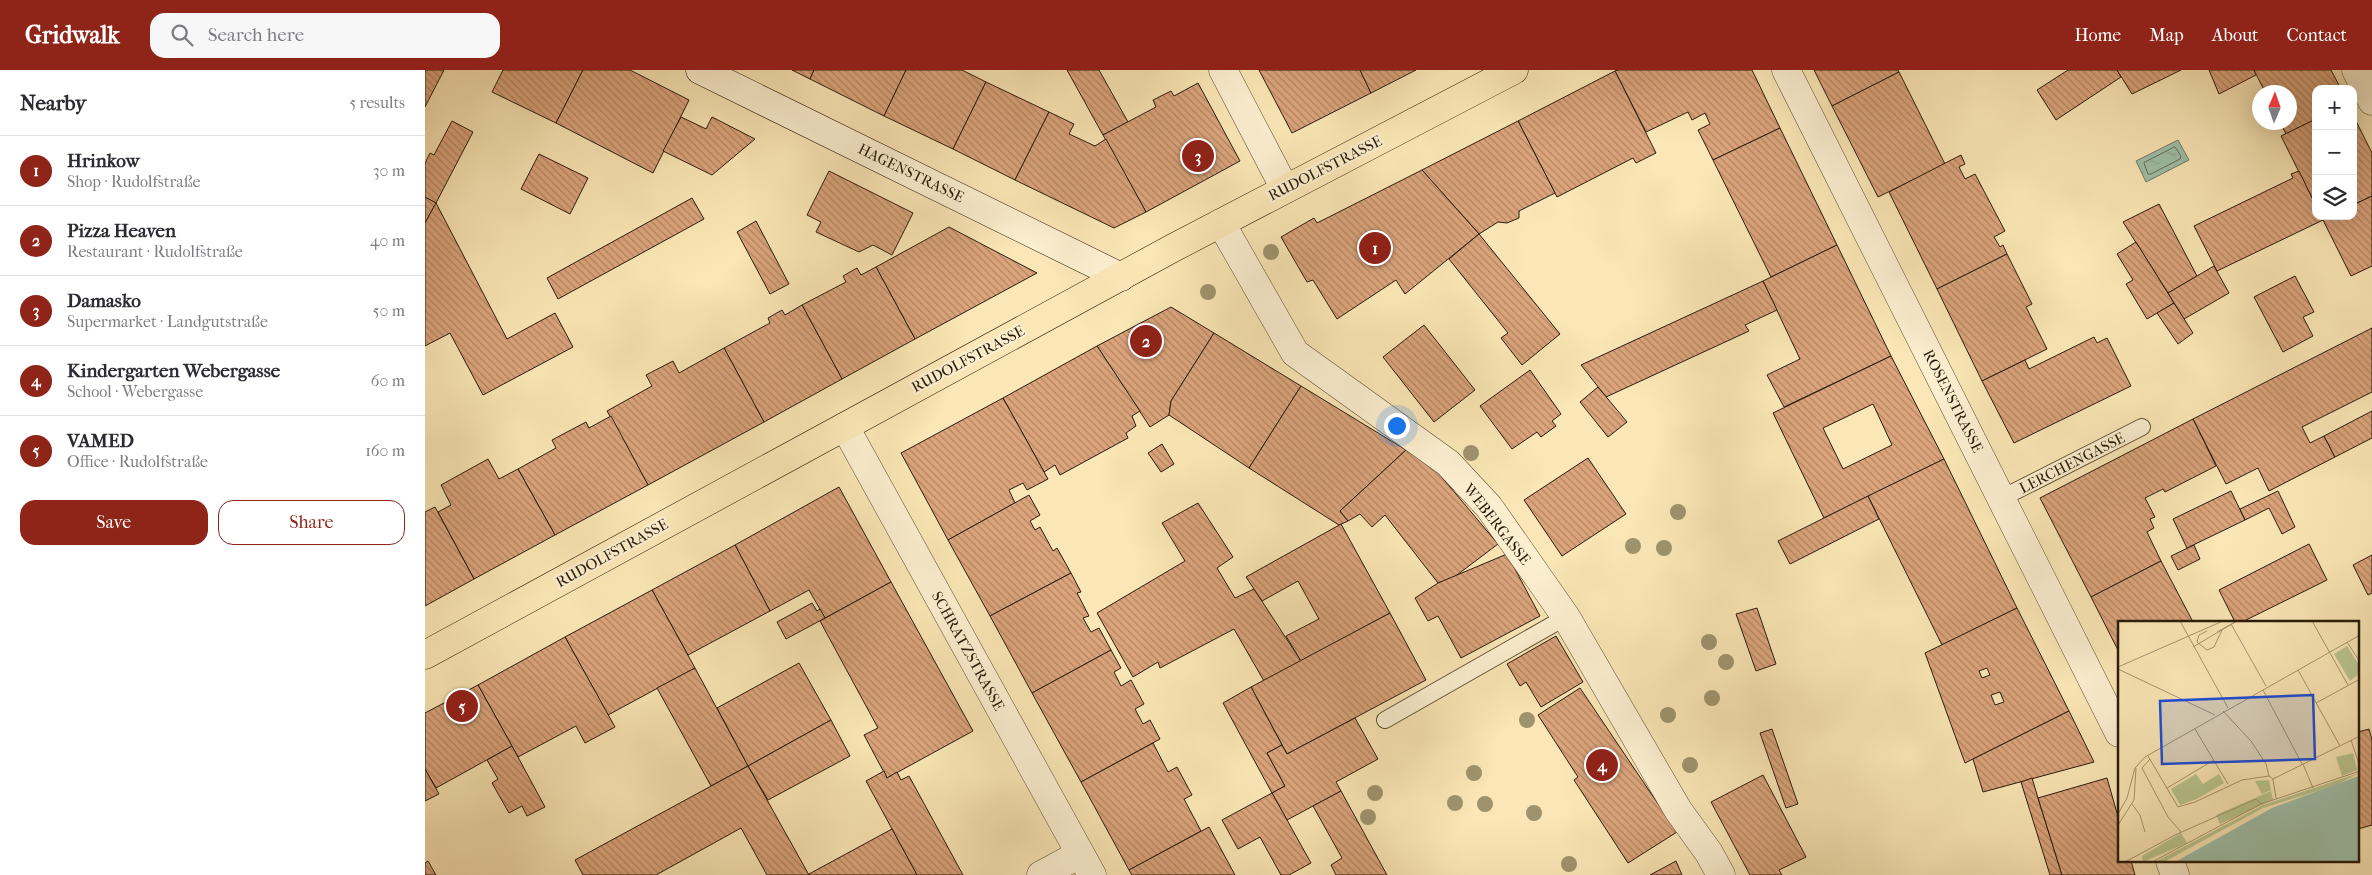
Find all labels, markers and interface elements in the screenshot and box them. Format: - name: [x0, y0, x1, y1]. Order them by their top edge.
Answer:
- search box: [150, 13, 500, 58]
- text: Gridwalk: [25, 21, 120, 49]
- icon: search: [168, 21, 196, 49]
- text: Search here: [208, 24, 304, 46]
- text: Home: [2074, 25, 2121, 46]
- text: Map: [2149, 25, 2184, 46]
- text: About: [2212, 25, 2258, 46]
- text: Contact: [2286, 25, 2347, 46]
- north arrow: [2252, 85, 2297, 130]
- map controls: [2312, 85, 2357, 220]
- button: +: [2312, 85, 2357, 130]
- text: Nearby: [20, 91, 86, 115]
- text: 5 results: [349, 93, 405, 112]
- button: −: [2312, 130, 2357, 175]
- street label: RUDOLFSTRASSE: [1265, 132, 1385, 204]
- pin: 3: [1182, 137, 1214, 175]
- street label: HAGENSTRASSE: [855, 140, 967, 206]
- text: Hrinkow: [67, 150, 140, 172]
- text: 1: [33, 161, 39, 180]
- text: 30 m: [373, 161, 405, 180]
- text: Shop · Rudolfstraße: [67, 172, 200, 191]
- button: layers: [2312, 175, 2357, 220]
- text: Pizza Heaven: [67, 220, 176, 242]
- pin: 1: [1359, 229, 1391, 267]
- text: 2: [32, 231, 40, 250]
- text: 40 m: [370, 231, 405, 250]
- text: Restaurant · Rudolfstraße: [67, 242, 243, 261]
- text: Damasko: [67, 290, 141, 312]
- text: 3: [33, 301, 39, 320]
- text: 50 m: [373, 301, 405, 320]
- text: Supermarket · Landgutstraße: [67, 312, 268, 331]
- street label: RUDOLFSTRASSE: [908, 322, 1028, 396]
- pin: 2: [1130, 322, 1162, 360]
- street label: ROSENSTRASSE: [1919, 346, 1987, 456]
- text: Kindergarten Webergasse: [67, 360, 280, 382]
- text: 4: [31, 371, 41, 390]
- text: 60 m: [371, 371, 405, 390]
- text: School · Webergasse: [67, 382, 203, 401]
- your location: [1384, 413, 1410, 439]
- street label: LERCHENGASSE: [2016, 429, 2128, 497]
- text: VAMED: [67, 430, 134, 452]
- text: 5: [33, 441, 39, 460]
- text: 160 m: [365, 441, 405, 460]
- text: Office · Rudolfstraße: [67, 452, 208, 471]
- street label: WEBERGASSE: [1459, 479, 1534, 568]
- button: Save: [20, 500, 208, 545]
- button: Share: [218, 500, 405, 545]
- street label: RUDOLFSTRASSE: [553, 515, 671, 591]
- street label: SCHRATZSTRASSE: [928, 588, 1008, 714]
- inset map: [2118, 621, 2359, 862]
- pin: 5: [446, 687, 478, 725]
- pin: 4: [1586, 746, 1618, 784]

